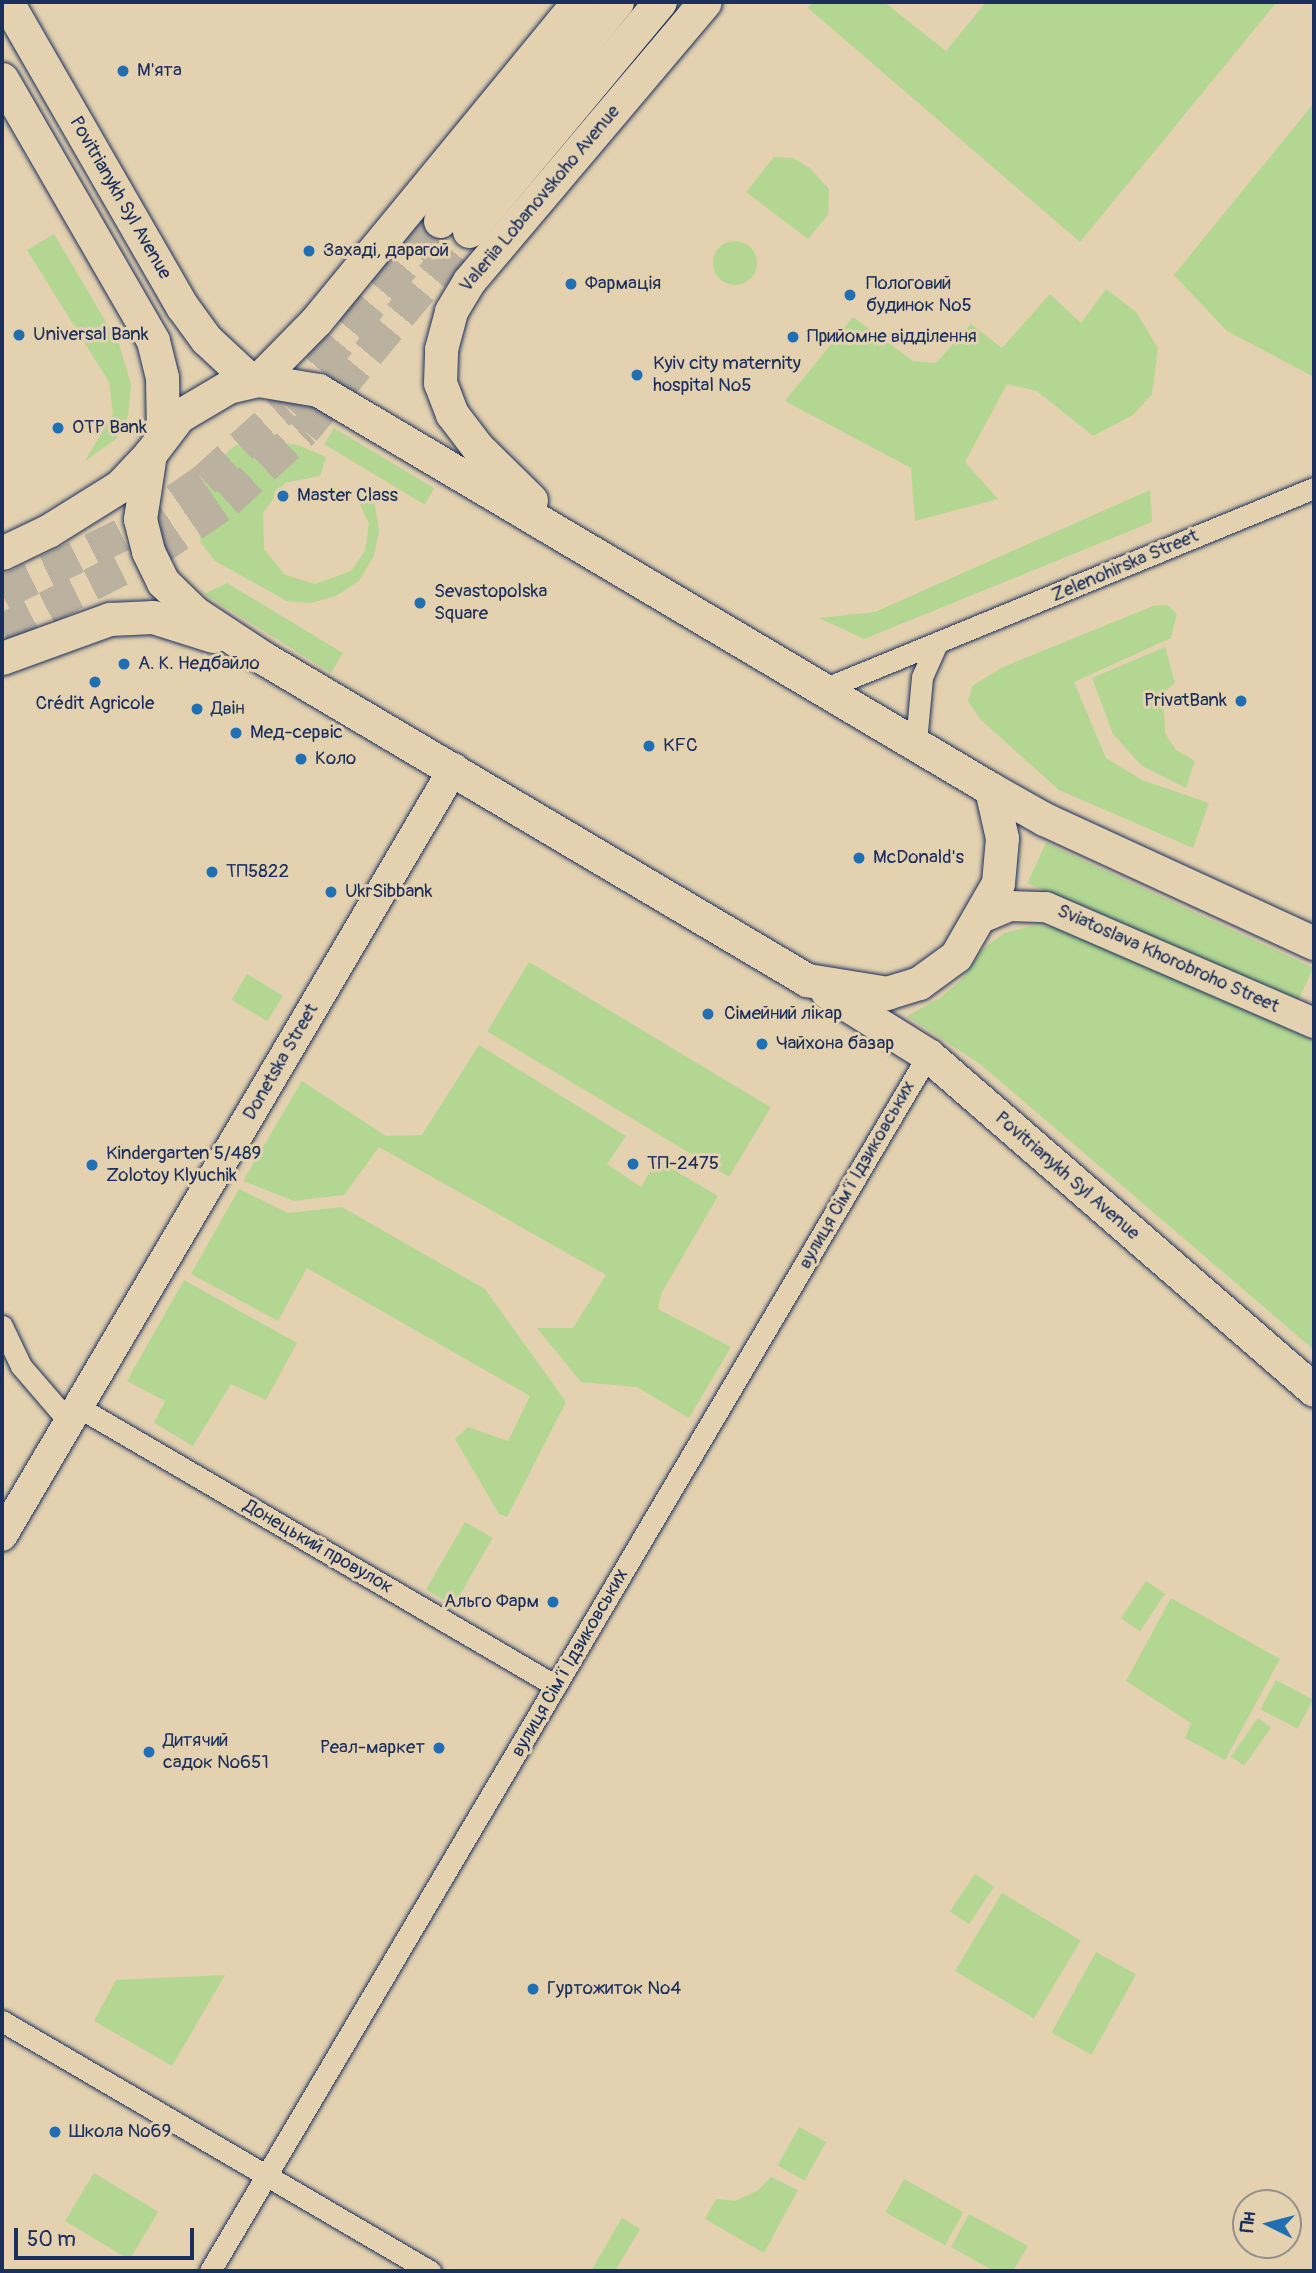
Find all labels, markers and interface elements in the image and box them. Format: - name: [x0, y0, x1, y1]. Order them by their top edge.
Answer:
- place label: М'ята: [137, 60, 182, 82]
- marker: М'ята: [115, 63, 131, 79]
- street label: Valeriia Lobanovskoho Avenue: [455, 101, 625, 297]
- street label: Povitrianykh Syl Avenue: [64, 112, 176, 284]
- place label: Захаді, дарагой: [323, 240, 449, 262]
- marker: Захаді, дарагой: [301, 243, 317, 259]
- place label: Фармація: [585, 273, 661, 295]
- place label: Пологовий будинок №5: [866, 273, 972, 317]
- marker: Фармація: [563, 276, 579, 292]
- marker: Пологовий будинок №5: [840, 285, 860, 305]
- place label: Universal Bank: [33, 324, 149, 346]
- place label: Прийомне відділення: [807, 326, 977, 348]
- marker: Universal Bank: [11, 327, 27, 343]
- marker: Прийомне відділення: [785, 329, 801, 345]
- place label: Kyiv city maternity hospital No5: [653, 353, 801, 397]
- marker: Kyiv city maternity hospital No5: [627, 365, 647, 385]
- place label: OTP Bank: [72, 417, 147, 439]
- marker: OTP Bank: [50, 420, 66, 436]
- place label: Master Class: [297, 485, 398, 507]
- marker: Master Class: [275, 488, 291, 504]
- street label: Zelenohirska Street: [1048, 525, 1202, 607]
- place label: Sevastopolska Square: [434, 581, 547, 625]
- marker: Sevastopolska Square: [412, 595, 428, 611]
- place label: А. К. Недбайло: [138, 653, 260, 675]
- marker: А. К. Недбайло: [116, 656, 132, 672]
- marker: Crédit Agricole: [87, 674, 103, 690]
- place label: PrivatBank: [1144, 690, 1227, 712]
- place label: Crédit Agricole: [36, 693, 154, 715]
- marker: PrivatBank: [1233, 693, 1249, 709]
- place label: Двін: [211, 698, 245, 720]
- marker: Двін: [189, 701, 205, 717]
- place label: Мед-сервіс: [250, 722, 343, 744]
- marker: Мед-сервіс: [228, 725, 244, 741]
- place label: KFC: [663, 735, 698, 757]
- marker: KFC: [641, 738, 657, 754]
- place label: Коло: [315, 748, 356, 770]
- marker: Коло: [293, 751, 309, 767]
- place label: McDonald's: [873, 847, 964, 869]
- marker: McDonald's: [851, 850, 867, 866]
- place label: ТП5822: [226, 861, 289, 883]
- marker: ТП5822: [204, 864, 220, 880]
- place label: UkrSibbank: [345, 881, 432, 903]
- marker: UkrSibbank: [323, 884, 339, 900]
- street label: Sviatoslava Khorobroho Street: [1054, 900, 1282, 1018]
- street label: Donetska Street: [238, 1000, 324, 1124]
- place label: Сімейний лікар: [724, 1003, 842, 1025]
- marker: Сімейний лікар: [698, 1004, 718, 1024]
- place label: Чайхона базар: [776, 1033, 894, 1055]
- marker: Чайхона базар: [754, 1036, 770, 1052]
- street label: вулиця Сімʼї Ідзиковських: [794, 1077, 920, 1273]
- street label: Povitrianykh Syl Avenue: [990, 1107, 1144, 1245]
- place label: Kindergarten 5/489 Zolotoy Klyuchik: [106, 1143, 261, 1187]
- place label: ТП-2475: [647, 1153, 719, 1175]
- marker: ТП-2475: [625, 1156, 641, 1172]
- marker: Kindergarten 5/489 Zolotoy Klyuchik: [84, 1157, 100, 1173]
- street label: Донецький провулок: [239, 1495, 397, 1599]
- street label: вулиця Сімʼї Ідзиковських: [507, 1565, 633, 1761]
- place label: Альго Фарм: [444, 1591, 539, 1613]
- marker: Альго Фарм: [545, 1594, 561, 1610]
- place label: Дитячий садок №651: [163, 1730, 269, 1774]
- place label: Реал-маркет: [320, 1737, 425, 1759]
- marker: Реал-маркет: [431, 1740, 447, 1756]
- marker: Дитячий садок №651: [141, 1744, 157, 1760]
- place label: Гуртожиток №4: [547, 1978, 681, 2000]
- marker: Гуртожиток №4: [525, 1981, 541, 1997]
- place label: Школа №69: [69, 2121, 171, 2143]
- marker: Школа №69: [47, 2124, 63, 2140]
- north arrow: [1232, 2189, 1302, 2259]
- text: Пн: [1235, 2210, 1261, 2234]
- scale bar: [18, 2214, 198, 2258]
- text: 50 m: [27, 2226, 76, 2253]

